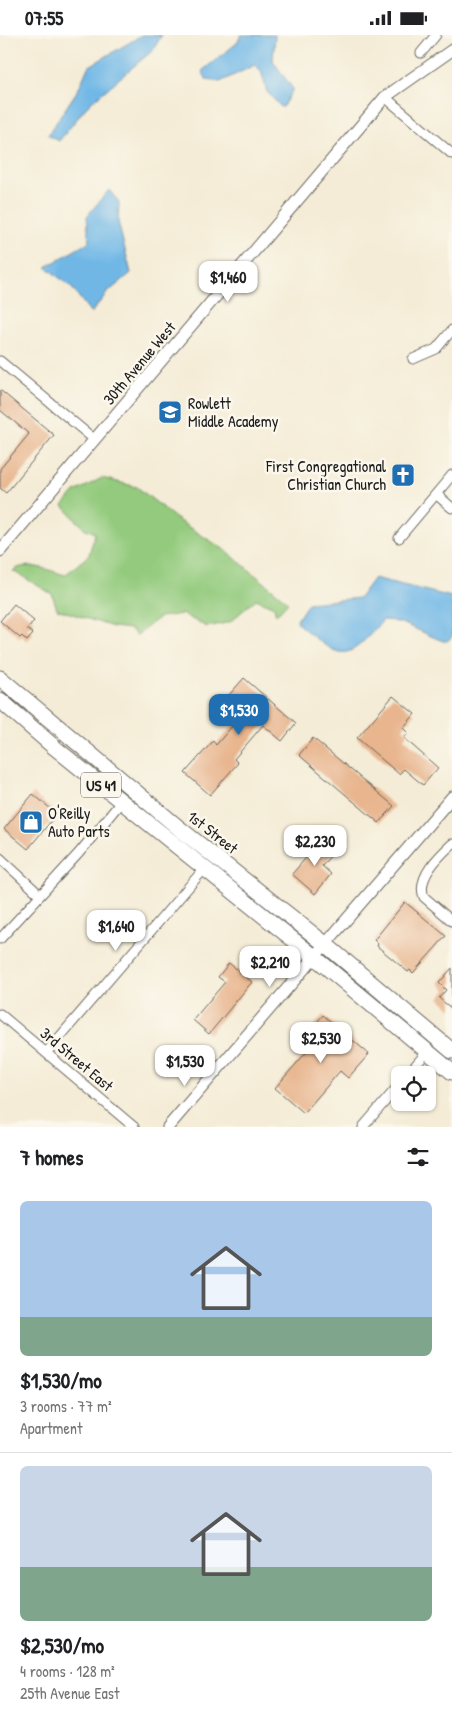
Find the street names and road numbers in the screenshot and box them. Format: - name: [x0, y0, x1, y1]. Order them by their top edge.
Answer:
- street label: 30th Avenue West: [98, 316, 181, 409]
- road number: US 41: [81, 773, 121, 797]
- street label: 1st Street: [183, 805, 243, 859]
- street label: 3rd Street East: [36, 1022, 119, 1096]

